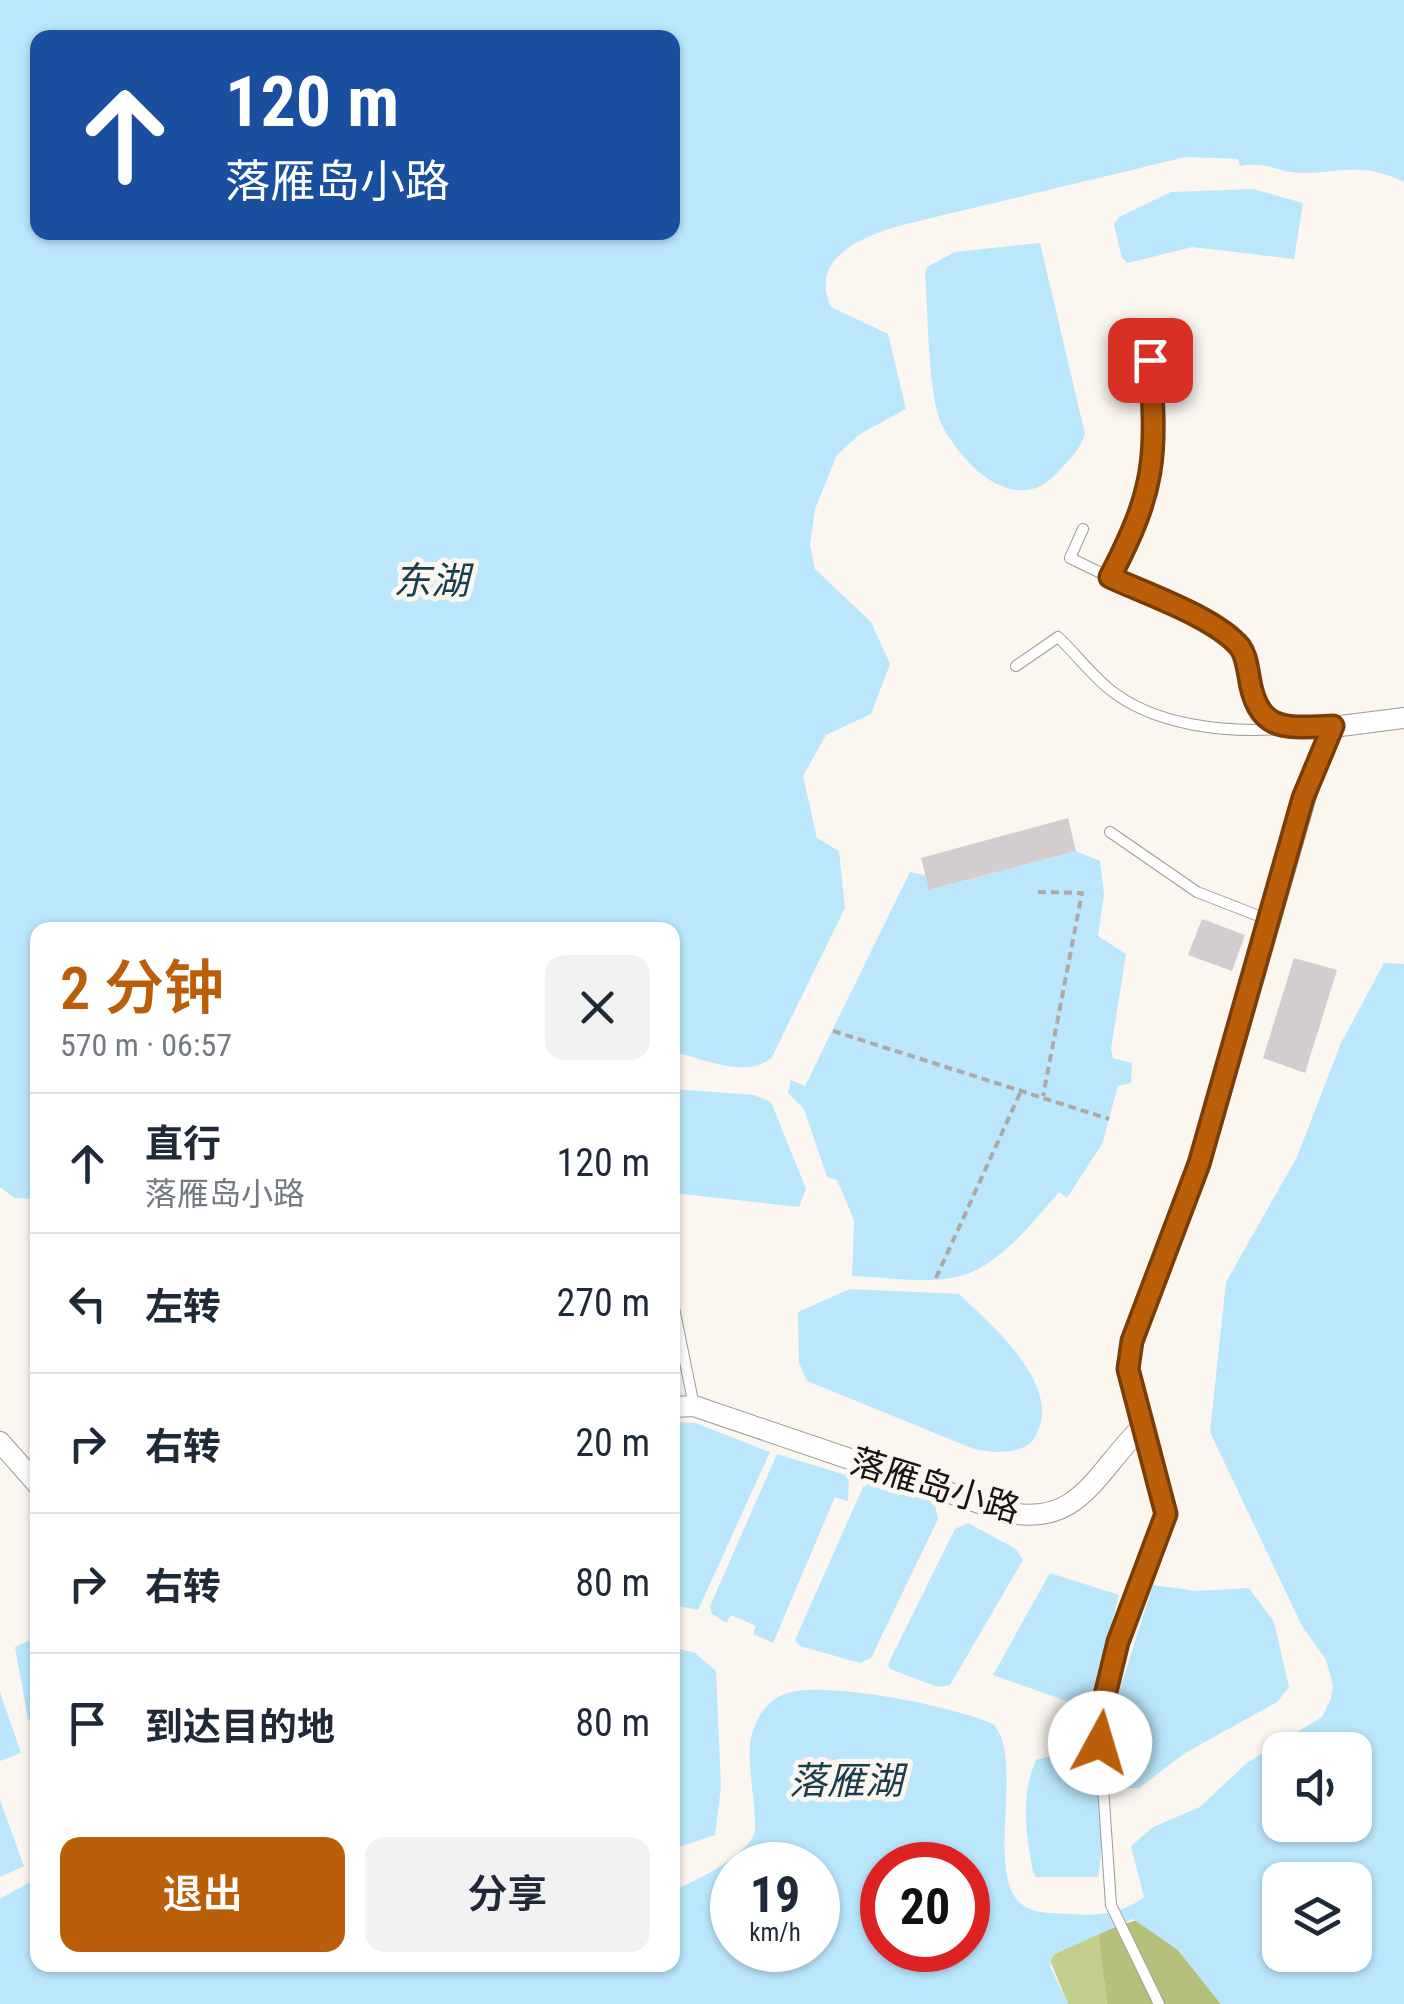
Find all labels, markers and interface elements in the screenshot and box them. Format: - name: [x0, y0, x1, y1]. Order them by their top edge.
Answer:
- text: 120 m: [225, 61, 399, 143]
- icon: ahead: [60, 70, 190, 200]
- text: 落雁岛小路: [225, 155, 450, 208]
- pin: [1108, 318, 1193, 403]
- icon: arrive: [1123, 333, 1178, 388]
- water label: 东湖: [393, 559, 474, 603]
- text: 2 分钟: [60, 953, 224, 1024]
- button: close: [545, 955, 650, 1060]
- text: 570 m · 06:57: [60, 1026, 232, 1064]
- text: 直行: [145, 1122, 221, 1166]
- icon: ahead: [60, 1136, 115, 1191]
- text: 120 m: [556, 1141, 650, 1185]
- text: 落雁岛小路: [145, 1175, 305, 1213]
- icon: left: [60, 1276, 115, 1331]
- text: 270 m: [556, 1281, 650, 1325]
- text: 左转: [145, 1285, 221, 1329]
- icon: right: [60, 1416, 115, 1471]
- text: 20 m: [575, 1421, 650, 1465]
- text: 右转: [145, 1425, 221, 1469]
- street label: 落雁岛小路: [845, 1441, 1025, 1531]
- icon: right: [60, 1556, 115, 1611]
- text: 80 m: [575, 1561, 650, 1605]
- text: 右转: [145, 1565, 221, 1609]
- position arrow: [1048, 1691, 1152, 1795]
- icon: arrive: [60, 1696, 115, 1751]
- text: 80 m: [575, 1701, 650, 1745]
- text: 到达目的地: [145, 1705, 335, 1749]
- map controls: [1262, 1732, 1372, 1972]
- button: sound: [1262, 1732, 1372, 1842]
- water label: 落雁湖: [789, 1759, 908, 1803]
- button: 退出: [60, 1837, 345, 1952]
- button: 分享: [365, 1837, 650, 1952]
- speed limit sign: 20: [860, 1842, 990, 1972]
- button: layers: [1262, 1862, 1372, 1972]
- text: 19: [750, 1866, 800, 1924]
- text: km/h: [749, 1918, 801, 1947]

